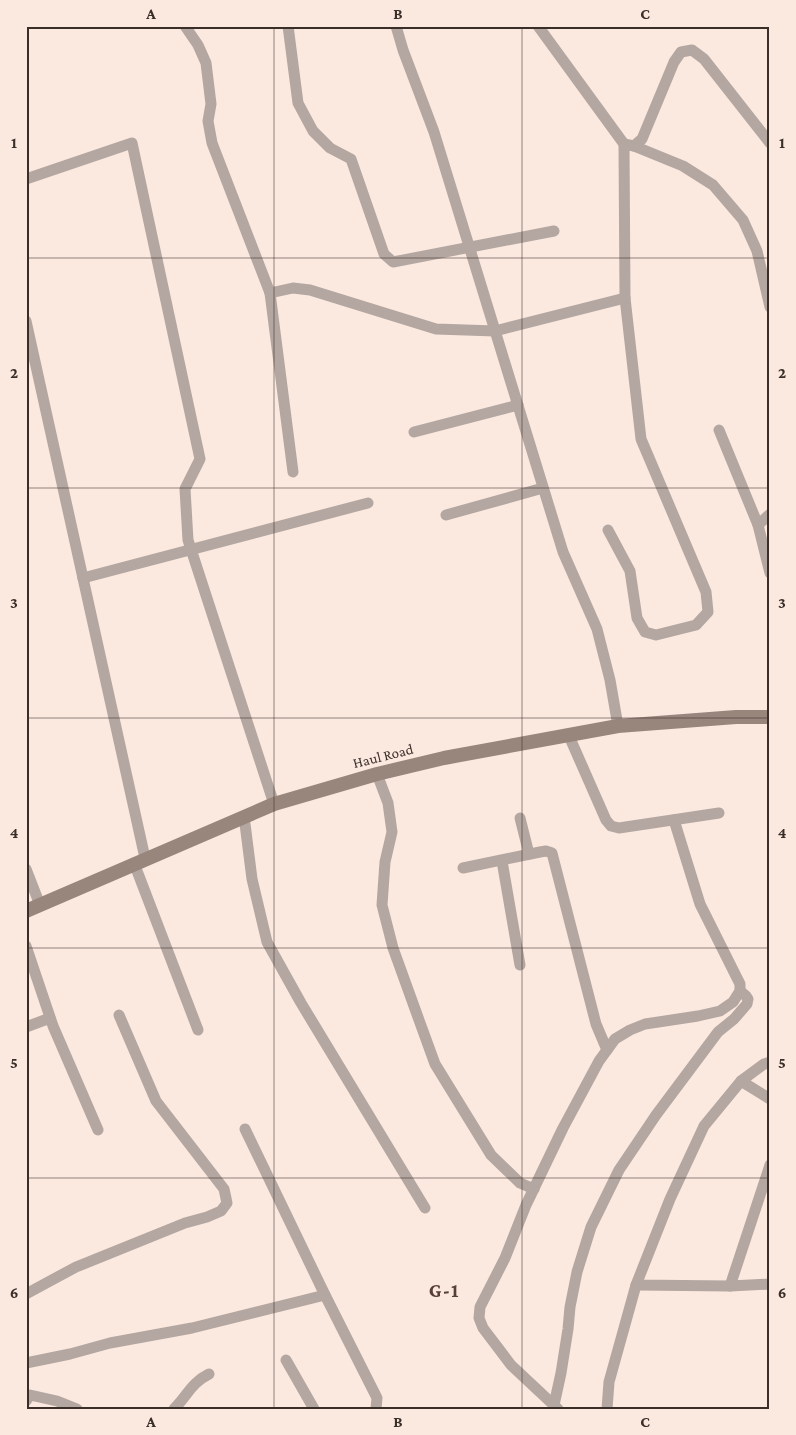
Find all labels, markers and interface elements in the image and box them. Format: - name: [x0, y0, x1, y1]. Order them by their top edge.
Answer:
- text: A: [145, 5, 156, 22]
- text: B: [393, 5, 403, 22]
- text: C: [640, 5, 650, 22]
- text: 1: [11, 134, 17, 151]
- text: 1: [779, 134, 785, 151]
- text: 2: [10, 364, 18, 381]
- text: 2: [778, 364, 786, 381]
- text: 3: [10, 594, 18, 611]
- text: 3: [778, 594, 786, 611]
- street label: Haul Road: [351, 741, 415, 771]
- text: 4: [10, 824, 19, 841]
- text: 4: [778, 824, 787, 841]
- text: 5: [10, 1054, 18, 1071]
- text: 5: [778, 1054, 786, 1071]
- district label: G-1: [429, 1279, 459, 1301]
- text: 6: [10, 1284, 18, 1301]
- text: 6: [778, 1284, 786, 1301]
- text: A: [145, 1413, 156, 1430]
- text: B: [393, 1413, 403, 1430]
- text: C: [640, 1413, 650, 1430]

